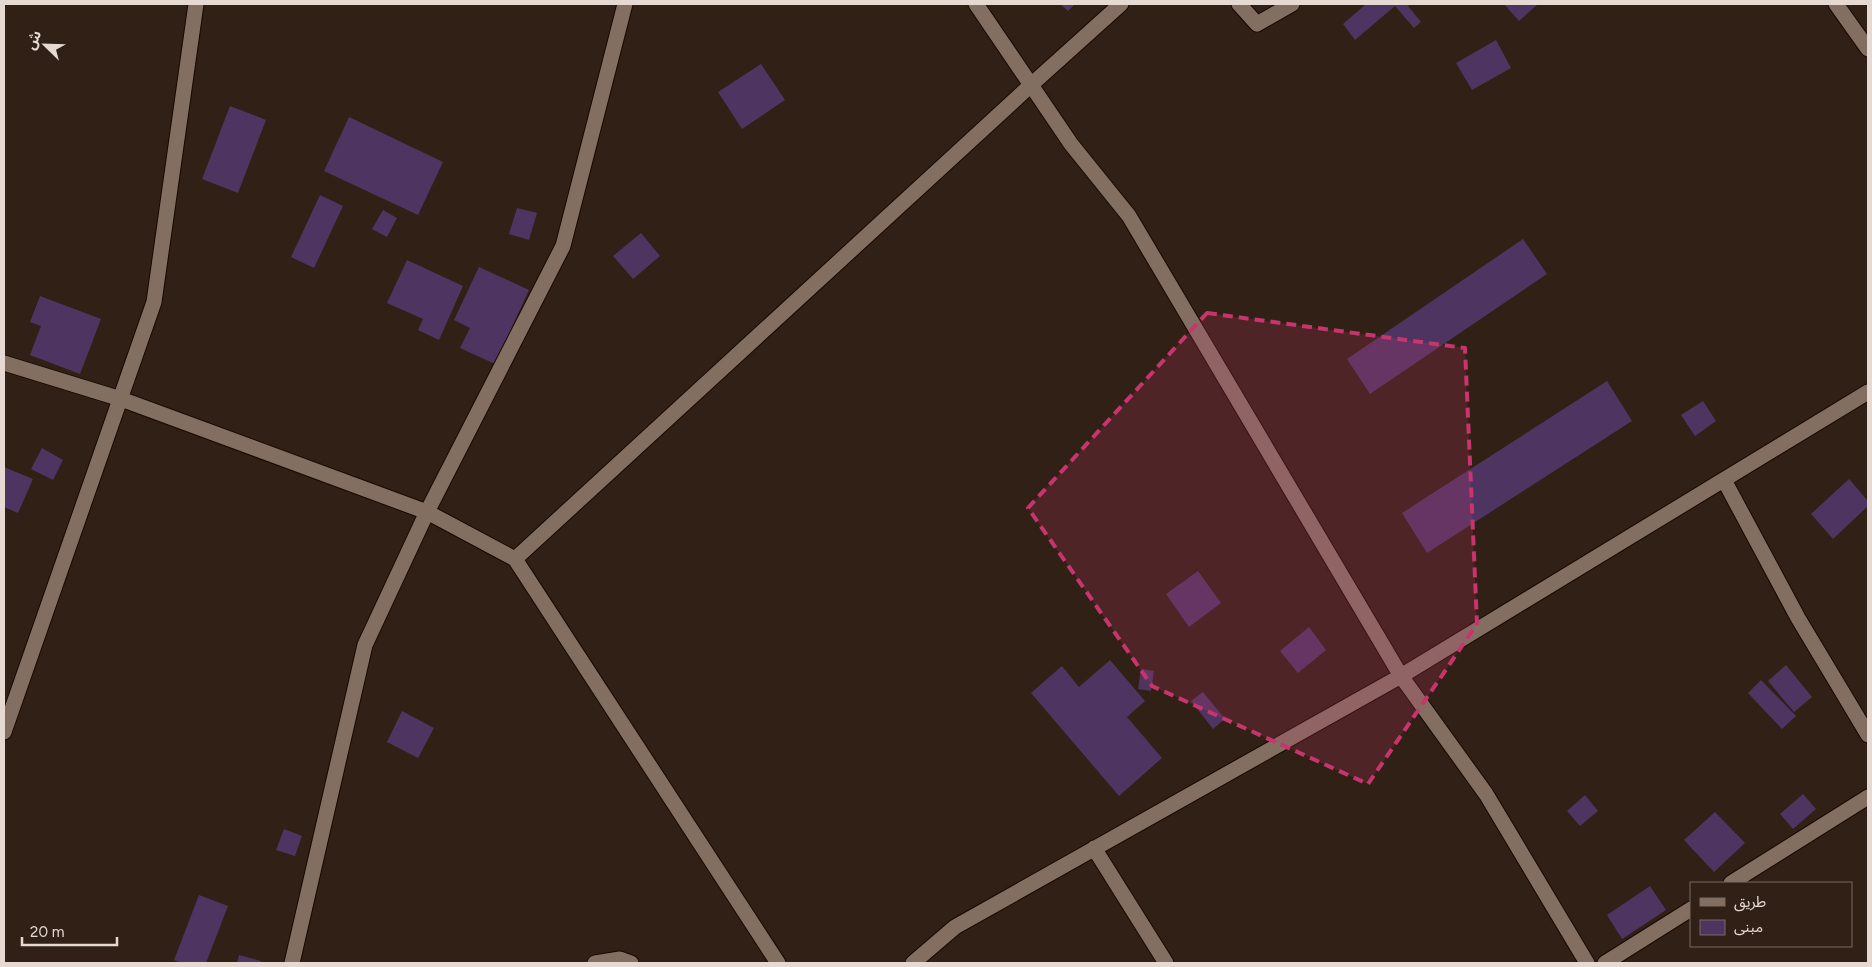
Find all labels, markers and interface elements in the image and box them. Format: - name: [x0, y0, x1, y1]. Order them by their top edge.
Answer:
- north arrow: [20, 20, 70, 70]
- text: ش: [22, 28, 45, 52]
- legend: [1690, 882, 1852, 947]
- text: طريق: [1734, 893, 1766, 912]
- scale bar: [22, 914, 118, 946]
- text: مبنى: [1734, 918, 1763, 936]
- text: 20 m: [30, 923, 64, 941]

